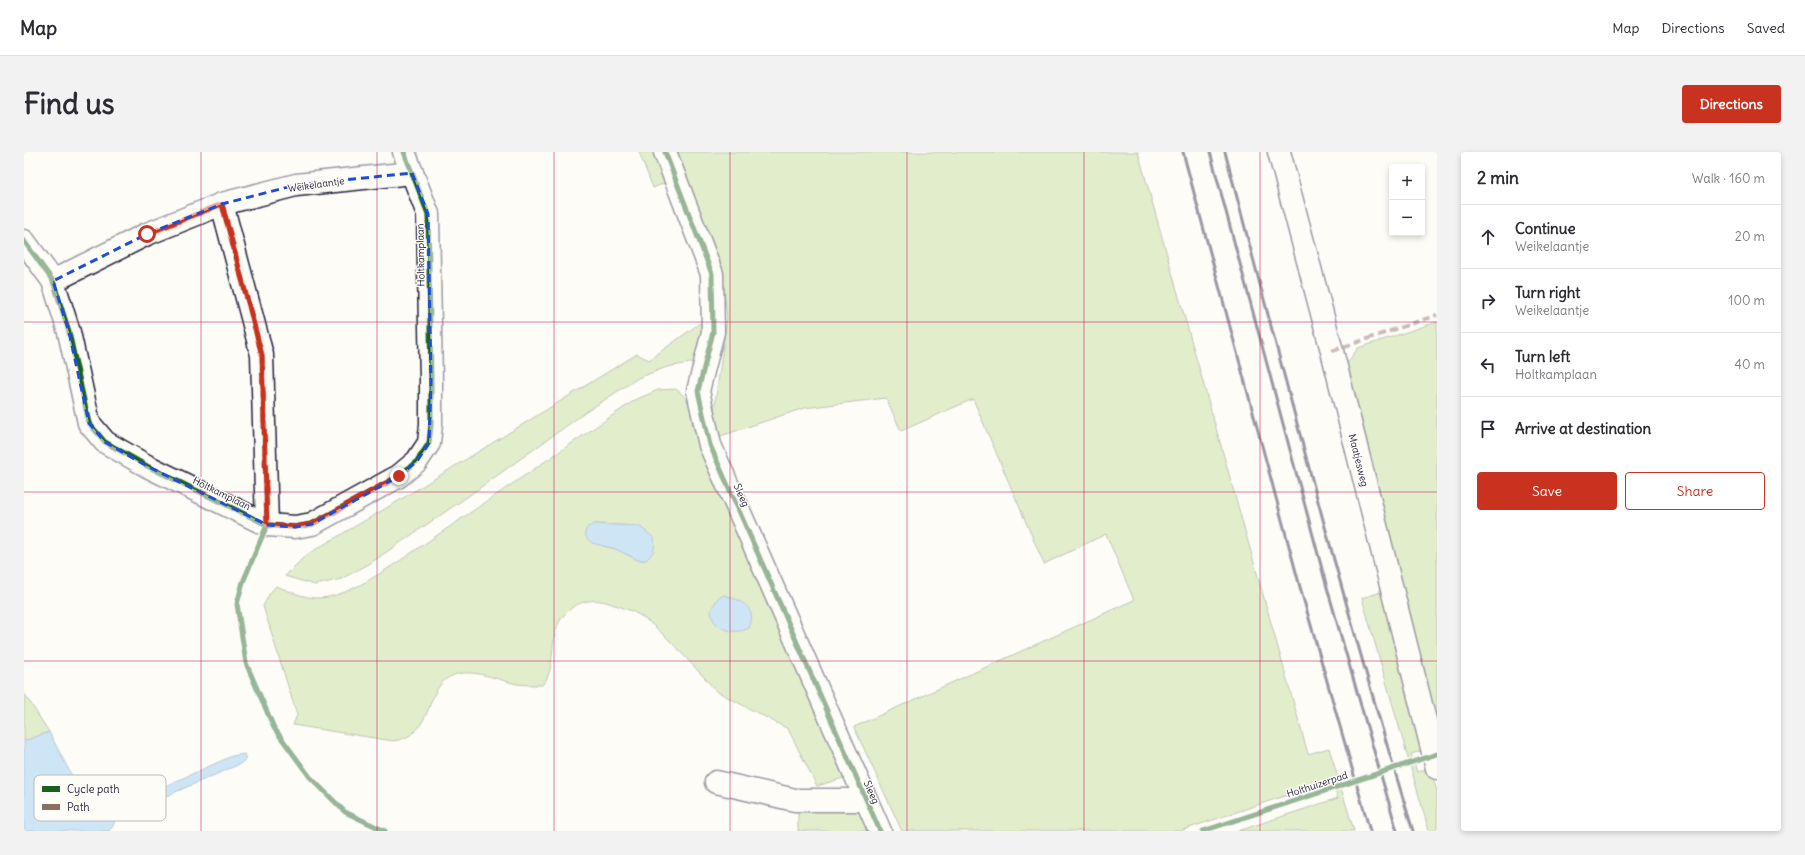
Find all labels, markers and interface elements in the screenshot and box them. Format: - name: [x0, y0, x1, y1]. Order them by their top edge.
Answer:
- text: Map: [20, 16, 57, 40]
- text: Map: [1612, 19, 1639, 37]
- text: Directions: [1661, 19, 1725, 37]
- text: Saved: [1747, 19, 1785, 37]
- button: Directions: [1682, 85, 1781, 123]
- text: Find us: [24, 86, 115, 122]
- map controls: [1389, 164, 1425, 236]
- button: +: [1389, 164, 1425, 200]
- text: 2 min: [1477, 167, 1519, 189]
- text: Walk · 160 m: [1692, 170, 1765, 187]
- street label: Weikelaantje: [287, 174, 345, 195]
- button: −: [1389, 200, 1425, 236]
- text: Continue: [1515, 219, 1576, 238]
- street label: Holtkamplaan: [413, 223, 428, 287]
- route start: [138, 225, 156, 243]
- icon: ahead: [1477, 226, 1499, 248]
- text: 20 m: [1735, 228, 1765, 245]
- text: Weikelaantje: [1515, 238, 1589, 255]
- text: Turn right: [1515, 283, 1580, 302]
- icon: right: [1477, 290, 1499, 312]
- text: 100 m: [1728, 292, 1765, 309]
- text: Weikelaantje: [1515, 302, 1589, 319]
- text: Turn left: [1515, 347, 1570, 366]
- icon: left: [1477, 354, 1499, 376]
- text: 40 m: [1734, 356, 1765, 373]
- text: Holtkamplaan: [1515, 366, 1597, 383]
- icon: arrive: [1477, 418, 1499, 440]
- text: Arrive at destination: [1515, 419, 1651, 438]
- street label: Maatjesweg: [1346, 432, 1371, 488]
- route end: [390, 467, 408, 485]
- button: Save: [1477, 472, 1617, 510]
- button: Share: [1625, 472, 1765, 510]
- street label: Holtkamplaan: [191, 474, 253, 513]
- street label: Sleeg: [731, 482, 752, 509]
- street label: Holthuizerpad: [1285, 768, 1349, 800]
- legend: [34, 775, 166, 821]
- street label: Sleeg: [861, 779, 882, 806]
- text: Cycle path: [67, 782, 120, 796]
- text: Path: [67, 800, 90, 814]

